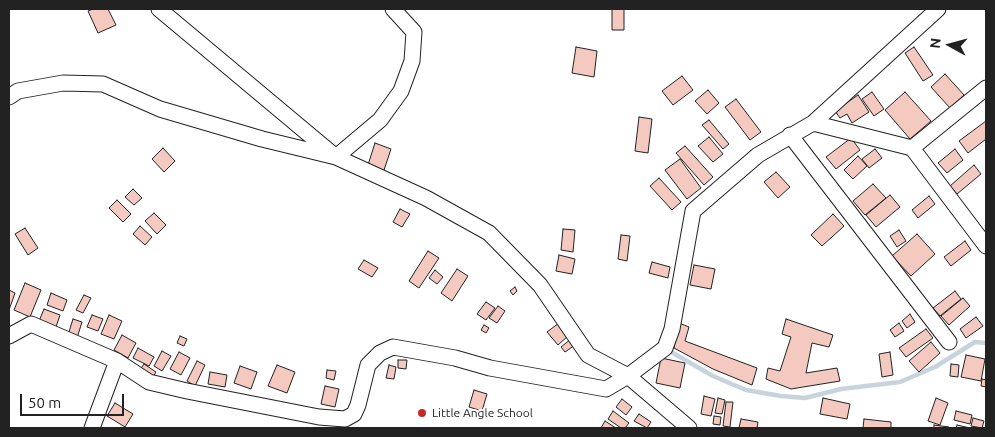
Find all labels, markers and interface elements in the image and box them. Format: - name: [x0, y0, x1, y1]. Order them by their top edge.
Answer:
- north arrow: [925, 20, 975, 70]
- text: N: [927, 37, 944, 49]
- scale bar: [22, 384, 126, 416]
- text: 50 m: [28, 394, 61, 411]
- place label: Little Angle School: [432, 406, 533, 420]
- marker: Little Angle School: [416, 407, 428, 419]

